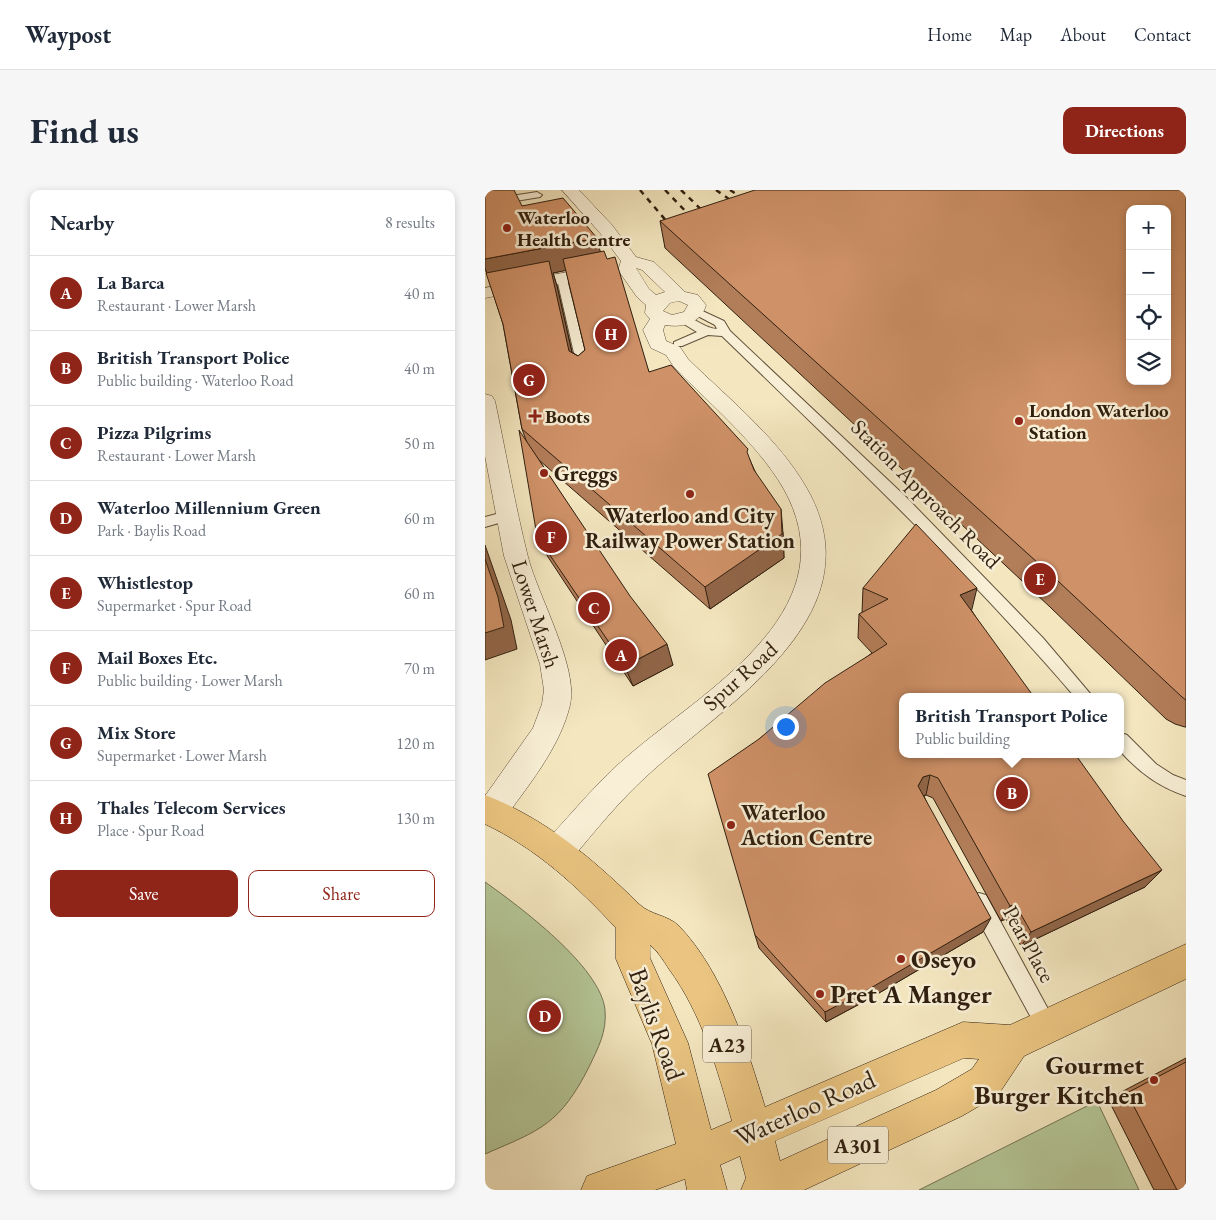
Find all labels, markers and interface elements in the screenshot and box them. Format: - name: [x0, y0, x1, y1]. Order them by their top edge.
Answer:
- text: Waypost: [25, 19, 111, 50]
- text: Home: [927, 23, 972, 46]
- text: Map: [1000, 23, 1032, 46]
- text: About: [1060, 23, 1106, 46]
- text: Contact: [1134, 23, 1191, 46]
- button: Directions: [1063, 107, 1186, 154]
- text: Find us: [30, 108, 139, 153]
- place label: Waterloo Health Centre: [517, 205, 630, 252]
- map controls: [1126, 205, 1171, 385]
- button: +: [1126, 205, 1171, 250]
- text: Nearby: [50, 209, 114, 236]
- text: 8 results: [385, 212, 435, 233]
- marker: Waterloo Health Centre: [501, 222, 513, 234]
- button: −: [1126, 250, 1171, 295]
- text: La Barca: [97, 270, 165, 295]
- text: A: [60, 283, 72, 304]
- text: 40 m: [404, 283, 435, 304]
- text: Restaurant · Lower Marsh: [97, 295, 256, 316]
- button: locate: [1126, 295, 1171, 340]
- pin: H: [595, 315, 627, 353]
- button: layers: [1126, 340, 1171, 385]
- text: British Transport Police: [97, 345, 289, 370]
- text: B: [61, 358, 71, 379]
- text: 40 m: [404, 358, 435, 379]
- pin: G: [513, 361, 545, 399]
- text: Public building · Waterloo Road: [97, 370, 294, 391]
- place label: London Waterloo Station: [1029, 398, 1169, 445]
- place label: Boots: [545, 404, 590, 429]
- marker: Boots: [529, 410, 541, 422]
- street label: Station Approach Road: [845, 413, 1008, 576]
- marker: London Waterloo Station: [1013, 415, 1025, 427]
- text: Pizza Pilgrims: [97, 420, 211, 445]
- text: C: [60, 433, 72, 454]
- text: 50 m: [404, 433, 435, 454]
- text: Restaurant · Lower Marsh: [97, 445, 256, 466]
- place label: Greggs: [554, 459, 618, 488]
- marker: Greggs: [538, 467, 550, 479]
- marker: Waterloo and City Railway Power Station: [684, 488, 696, 500]
- text: Waterloo Millennium Green: [97, 495, 321, 520]
- place label: Waterloo and City Railway Power Station: [585, 501, 795, 555]
- text: D: [60, 508, 72, 529]
- text: 60 m: [404, 508, 435, 529]
- pin: F: [535, 518, 567, 556]
- text: Park · Baylis Road: [97, 520, 206, 541]
- street label: Lower Marsh: [505, 556, 567, 672]
- pin: E: [1024, 560, 1056, 598]
- text: Whistlestop: [97, 570, 193, 595]
- text: E: [61, 583, 71, 604]
- text: 60 m: [404, 583, 435, 604]
- pin: C: [578, 589, 610, 627]
- text: Supermarket · Spur Road: [97, 595, 252, 616]
- street label: Spur Road: [696, 634, 784, 717]
- pin: A: [605, 636, 637, 674]
- text: Mail Boxes Etc.: [97, 645, 217, 670]
- text: F: [62, 658, 70, 679]
- text: 70 m: [404, 658, 435, 679]
- text: Public building · Lower Marsh: [97, 670, 283, 691]
- popup: [899, 693, 1124, 758]
- text: British Transport Police: [915, 703, 1108, 728]
- your location: [773, 714, 799, 740]
- text: Mix Store: [97, 720, 176, 745]
- text: Public building: [915, 728, 1010, 749]
- text: G: [60, 733, 72, 754]
- text: 120 m: [396, 733, 435, 754]
- text: Supermarket · Lower Marsh: [97, 745, 267, 766]
- pin: B: [996, 774, 1028, 812]
- text: Thales Telecom Services: [97, 795, 286, 820]
- place label: Waterloo Action Centre: [740, 798, 872, 852]
- text: H: [60, 808, 72, 829]
- text: 130 m: [396, 808, 435, 829]
- marker: Waterloo Action Centre: [725, 819, 737, 831]
- text: Place · Spur Road: [97, 820, 204, 841]
- button: Save: [50, 870, 238, 917]
- button: Share: [248, 870, 435, 917]
- street label: Pear Place: [996, 900, 1062, 988]
- place label: Oseyo: [911, 942, 976, 976]
- marker: Oseyo: [895, 953, 907, 965]
- street label: Baylis Road: [621, 963, 693, 1086]
- place label: Pret A Manger: [830, 977, 992, 1011]
- marker: Pret A Manger: [814, 988, 826, 1000]
- pin: D: [529, 997, 561, 1035]
- road number: A23: [703, 1026, 751, 1062]
- place label: Gourmet Burger Kitchen: [974, 1048, 1144, 1112]
- street label: Waterloo Road: [729, 1062, 881, 1154]
- marker: Gourmet Burger Kitchen: [1148, 1074, 1160, 1086]
- road number: A301: [828, 1126, 888, 1164]

